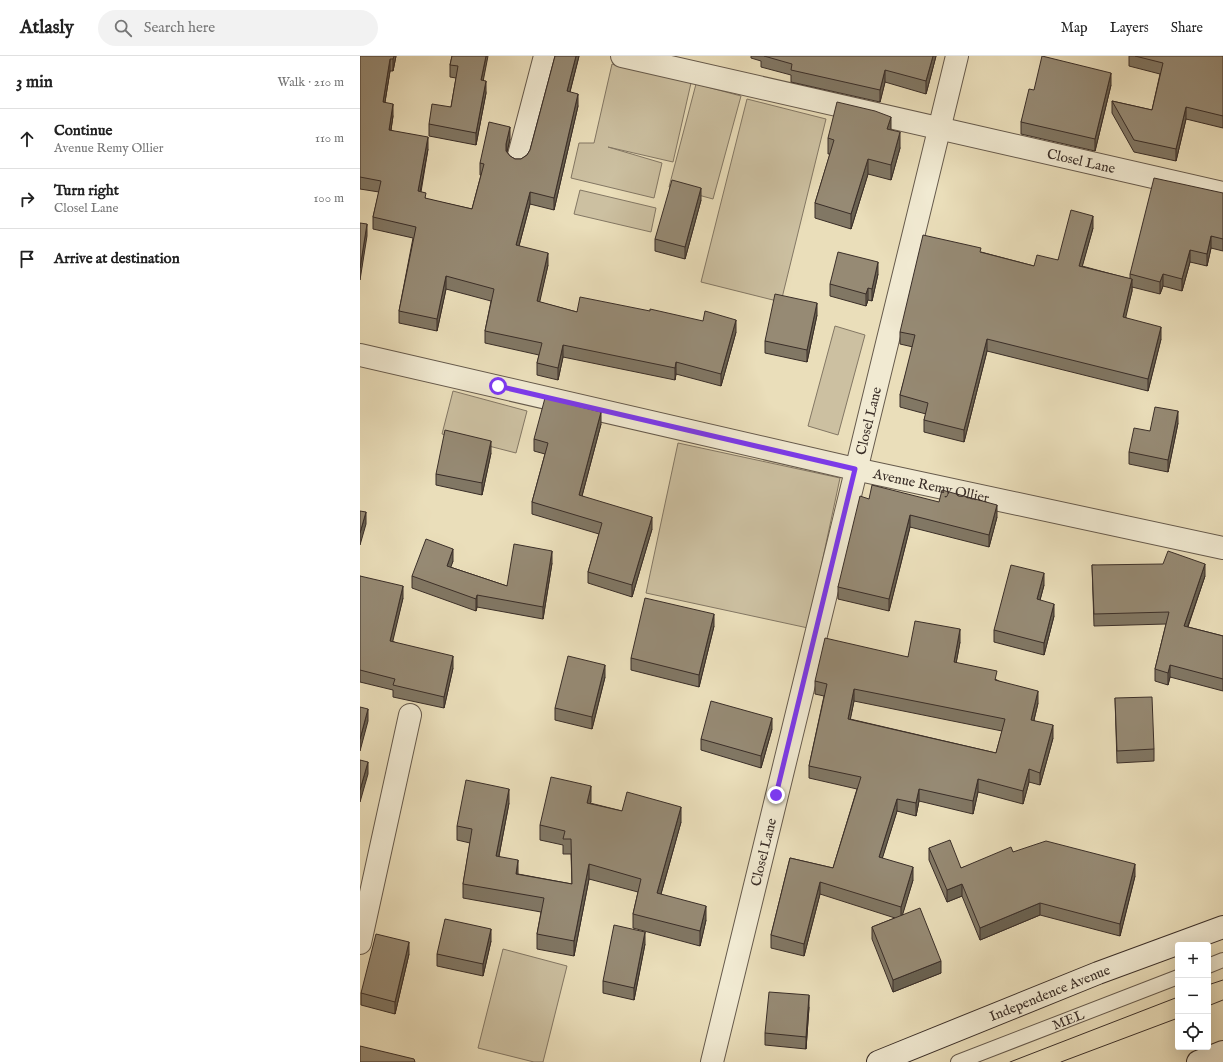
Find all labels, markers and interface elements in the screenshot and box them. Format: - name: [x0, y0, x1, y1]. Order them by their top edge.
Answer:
- search box: [98, 10, 378, 46]
- text: Atlasly: [20, 16, 74, 40]
- icon: search: [112, 17, 134, 39]
- text: Search here: [144, 18, 215, 37]
- text: Map: [1061, 19, 1088, 37]
- text: Layers: [1110, 19, 1149, 37]
- text: Share: [1171, 19, 1203, 37]
- text: 3 min: [16, 72, 53, 93]
- text: Walk · 210 m: [278, 74, 344, 91]
- text: Continue: [54, 121, 112, 140]
- icon: ahead: [16, 128, 38, 150]
- text: 110 m: [315, 130, 344, 147]
- text: Avenue Remy Ollier: [54, 140, 164, 157]
- street label: Closel Lane: [1045, 145, 1117, 178]
- text: Turn right: [54, 181, 119, 200]
- icon: right: [16, 188, 38, 210]
- text: 100 m: [314, 190, 344, 207]
- text: Closel Lane: [54, 200, 118, 217]
- icon: arrive: [16, 248, 38, 270]
- text: Arrive at destination: [54, 249, 180, 268]
- route start: [489, 377, 507, 395]
- street label: Closel Lane: [852, 385, 886, 457]
- street label: Avenue Remy Ollier: [870, 465, 991, 508]
- route end: [767, 786, 785, 804]
- street label: Closel Lane: [747, 816, 781, 888]
- map controls: [1175, 942, 1211, 1050]
- button: +: [1175, 942, 1211, 978]
- street label: Independence Avenue: [987, 961, 1113, 1026]
- button: −: [1175, 978, 1211, 1014]
- street label: MEL: [1050, 1006, 1087, 1035]
- button: locate: [1175, 1014, 1211, 1050]

